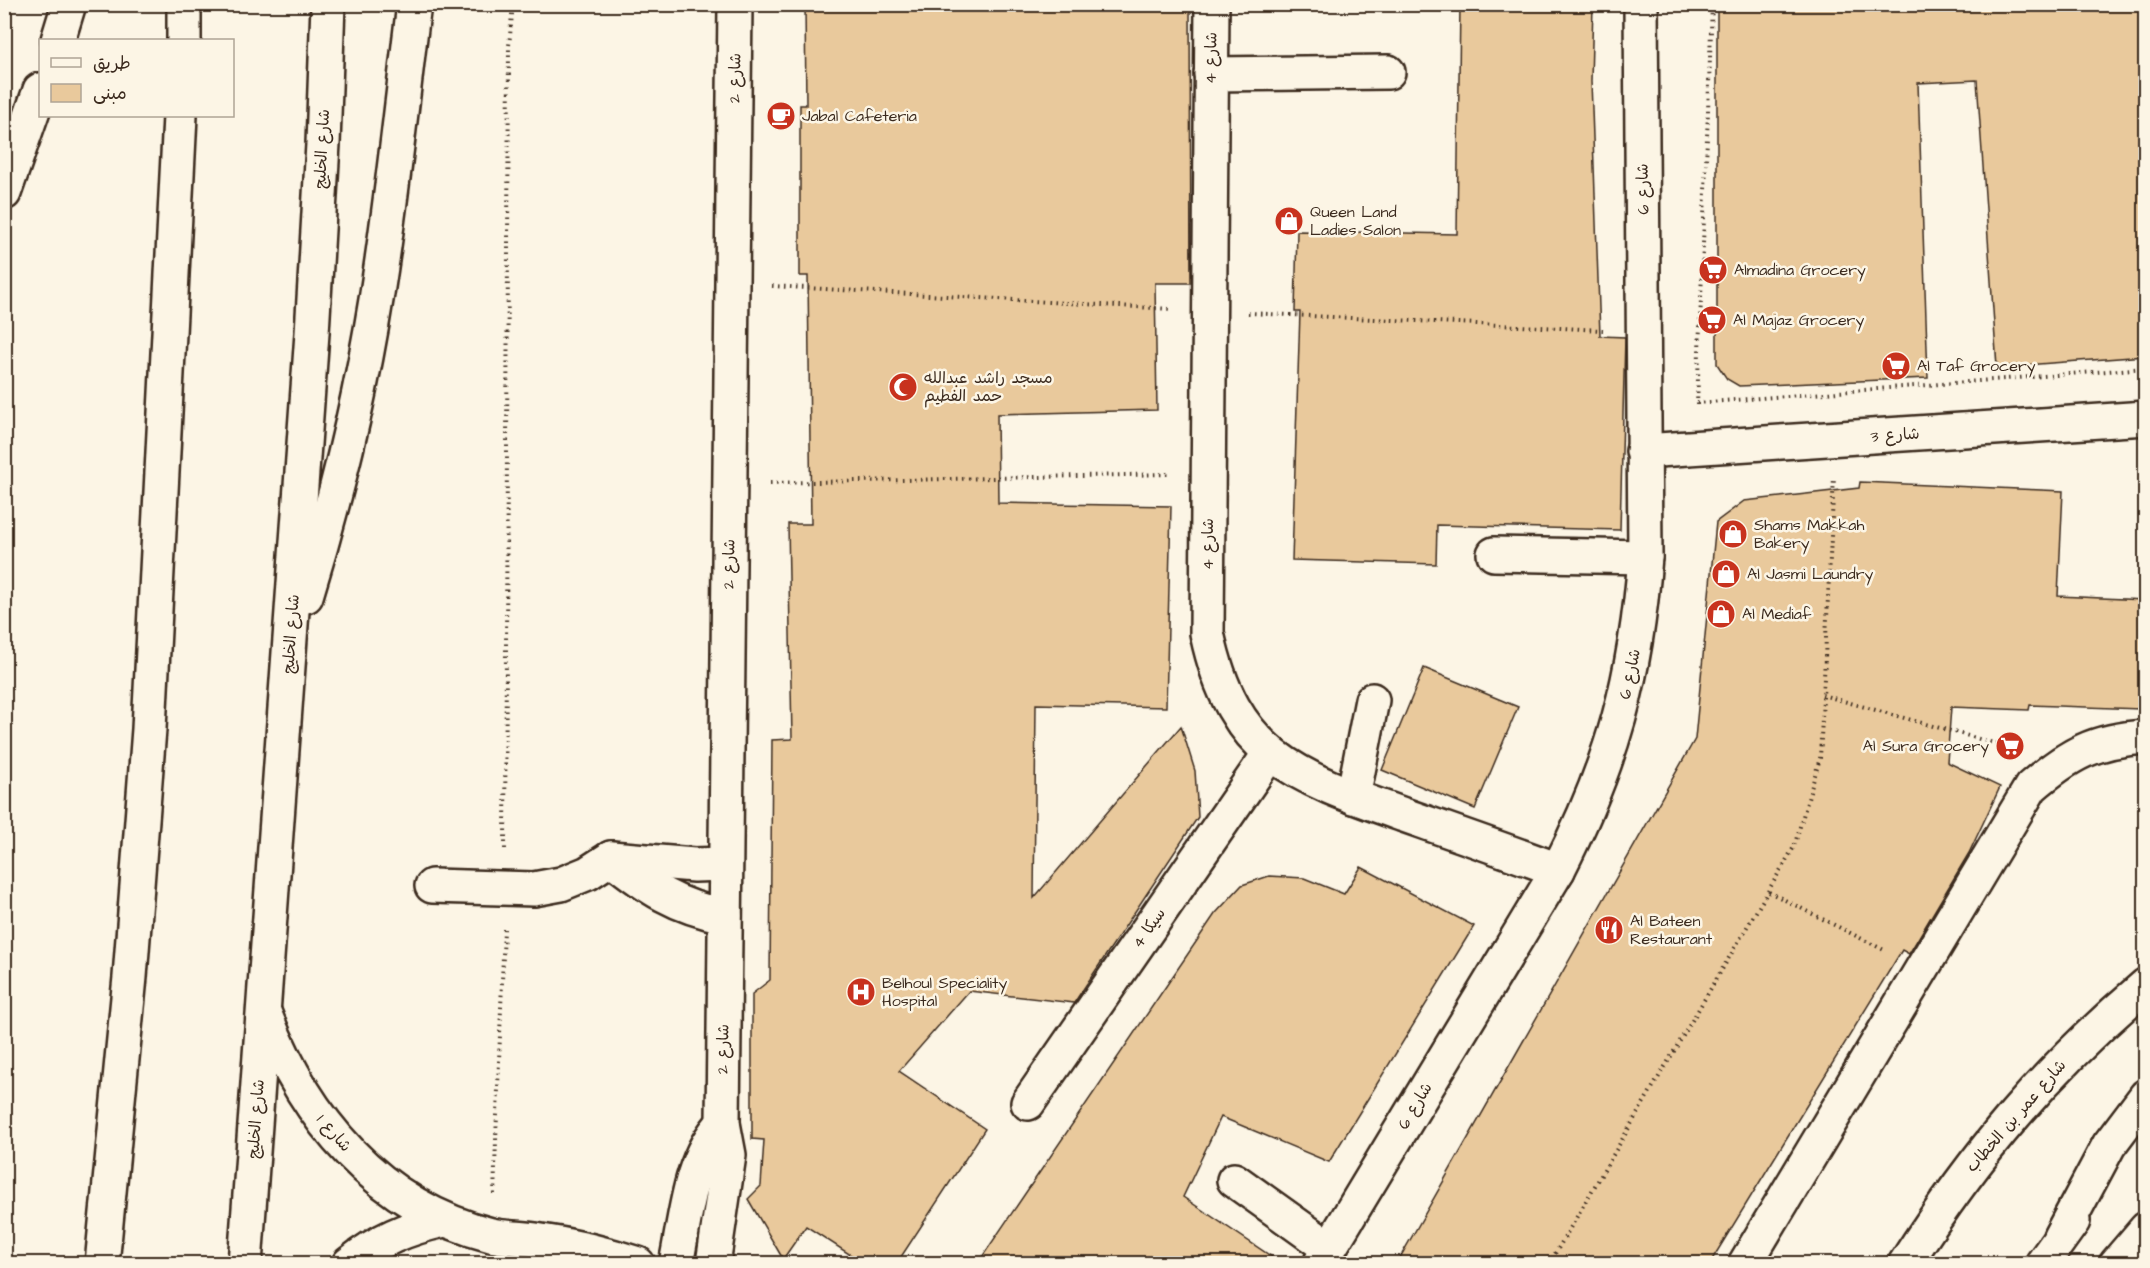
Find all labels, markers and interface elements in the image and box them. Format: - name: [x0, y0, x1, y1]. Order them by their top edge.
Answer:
- street label: شارع 4: [1200, 32, 1222, 84]
- legend: [39, 39, 234, 117]
- text: طريق: [93, 51, 131, 76]
- street label: شارع 2: [724, 53, 746, 103]
- text: مبنى: [93, 81, 127, 106]
- cafe icon: Jabal Cafeteria: [765, 100, 797, 132]
- place label: Jabal Cafeteria: [802, 105, 917, 127]
- street label: شارع الخليج: [309, 109, 335, 189]
- street label: شارع 6: [1632, 163, 1654, 215]
- place label: Queen Land Ladies Salon: [1310, 201, 1401, 241]
- shop icon: Queen Land Ladies Salon: [1273, 205, 1305, 237]
- supermarket icon: Almadina Grocery: [1697, 254, 1729, 286]
- place label: Almadina Grocery: [1734, 259, 1866, 282]
- supermarket icon: Al Majaz Grocery: [1696, 304, 1728, 336]
- place label: Al Majaz Grocery: [1733, 309, 1864, 332]
- supermarket icon: Al Taf Grocery: [1880, 350, 1912, 382]
- place label: Al Taf Grocery: [1917, 355, 2036, 378]
- place label: مسجد راشد عبدالله حمد الفطيم: [924, 367, 1053, 408]
- mosque icon: مسجد راشد عبدالله حمد الفطيم: [887, 371, 919, 403]
- street label: شارع 3: [1870, 422, 1920, 448]
- place label: Shams Makkah Bakery: [1754, 514, 1864, 555]
- street label: شارع 4: [1197, 518, 1219, 570]
- shop icon: Shams Makkah Bakery: [1717, 518, 1749, 550]
- street label: شارع 2: [718, 539, 740, 589]
- shop icon: Al Jasmi Laundry: [1710, 558, 1742, 590]
- place label: Al Jasmi Laundry: [1747, 563, 1873, 586]
- street label: شارع الخليج: [277, 594, 305, 674]
- shop icon: Al Mediaf: [1705, 598, 1737, 630]
- place label: Al Mediaf: [1742, 603, 1812, 625]
- street label: شارع 6: [1614, 647, 1646, 701]
- supermarket icon: Al Sura Grocery: [1994, 730, 2026, 762]
- place label: Al Sura Grocery: [1863, 735, 1989, 758]
- street label: 4 سيكا: [1127, 903, 1171, 953]
- place label: Al Bateen Restaurant: [1630, 910, 1713, 950]
- restaurant icon: Al Bateen Restaurant: [1593, 914, 1625, 946]
- place label: Belhoul Speciality Hospital: [882, 972, 1007, 1012]
- hospital icon: Belhoul Speciality Hospital: [845, 976, 877, 1008]
- street label: شارع 2: [712, 1024, 734, 1074]
- street label: شارع عمر بن الخطاب: [1961, 1055, 2071, 1177]
- street label: شارع 6: [1392, 1078, 1438, 1134]
- street label: شارع الخليج: [242, 1079, 270, 1159]
- street label: شارع 1: [312, 1110, 356, 1156]

